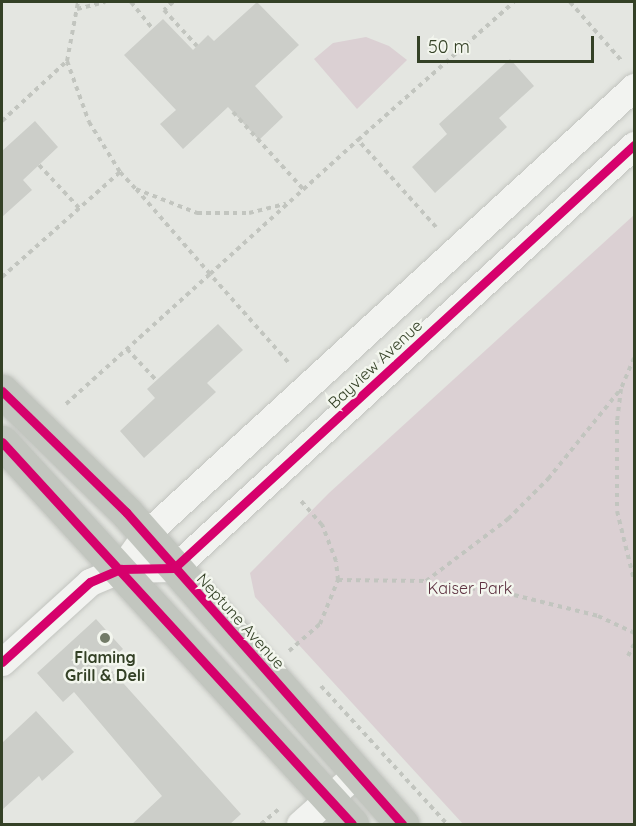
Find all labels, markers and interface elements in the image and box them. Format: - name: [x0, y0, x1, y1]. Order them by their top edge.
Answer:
- scale bar: [420, 24, 597, 62]
- text: 50 m: [428, 35, 470, 58]
- street label: Bayview Avenue: [324, 316, 426, 412]
- street label: Neptune Avenue: [193, 569, 289, 673]
- park label: Kaiser Park: [428, 578, 512, 598]
- marker: Flaming Grill & Deli: [98, 631, 112, 645]
- place label: Flaming Grill & Deli: [65, 647, 145, 685]

